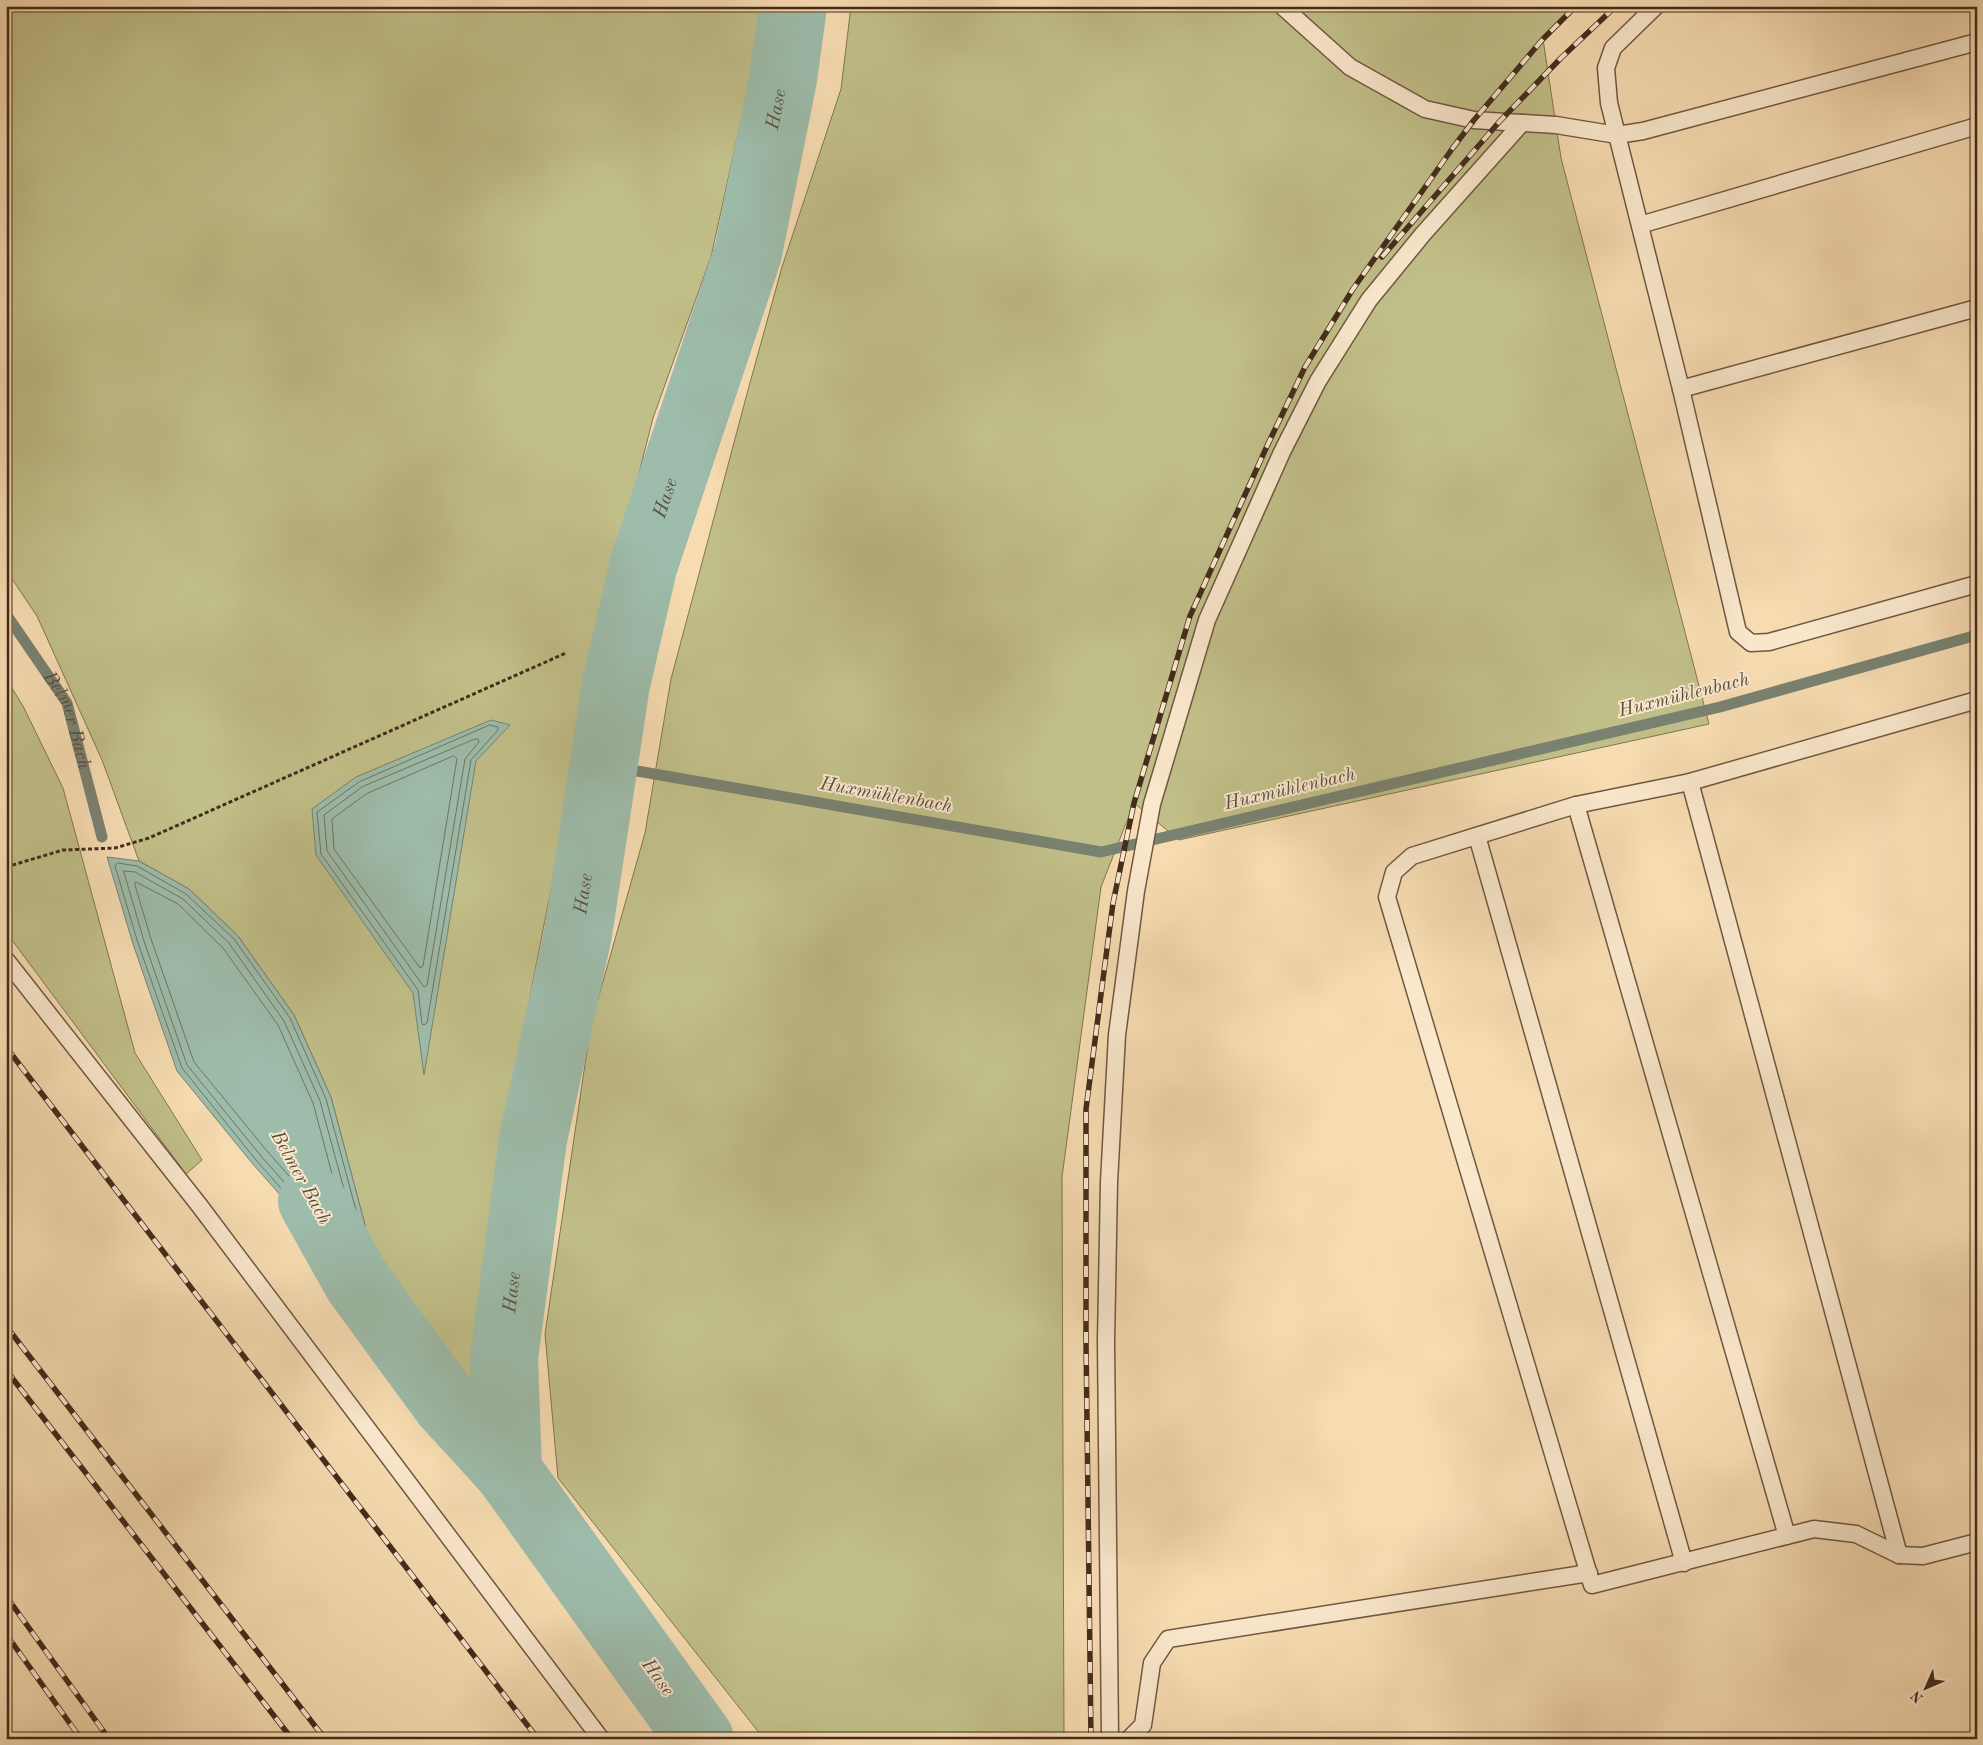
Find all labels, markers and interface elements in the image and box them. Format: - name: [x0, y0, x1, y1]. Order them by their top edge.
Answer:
- water label: Hase: [763, 87, 790, 132]
- water label: Hase: [650, 476, 682, 522]
- water label: Belmer Bach: [38, 667, 93, 772]
- water label: Huxmühlenbach: [1616, 671, 1752, 722]
- water label: Huxmühlenbach: [1222, 766, 1358, 815]
- water label: Huxmühlenbach: [817, 775, 954, 817]
- water label: Hase: [571, 872, 597, 917]
- water label: Belmer Bach: [266, 1127, 334, 1228]
- water label: Hase: [500, 1270, 525, 1315]
- water label: Hase: [637, 1655, 677, 1700]
- north arrow: [1900, 1662, 1950, 1712]
- text: N: [1909, 1688, 1926, 1705]

